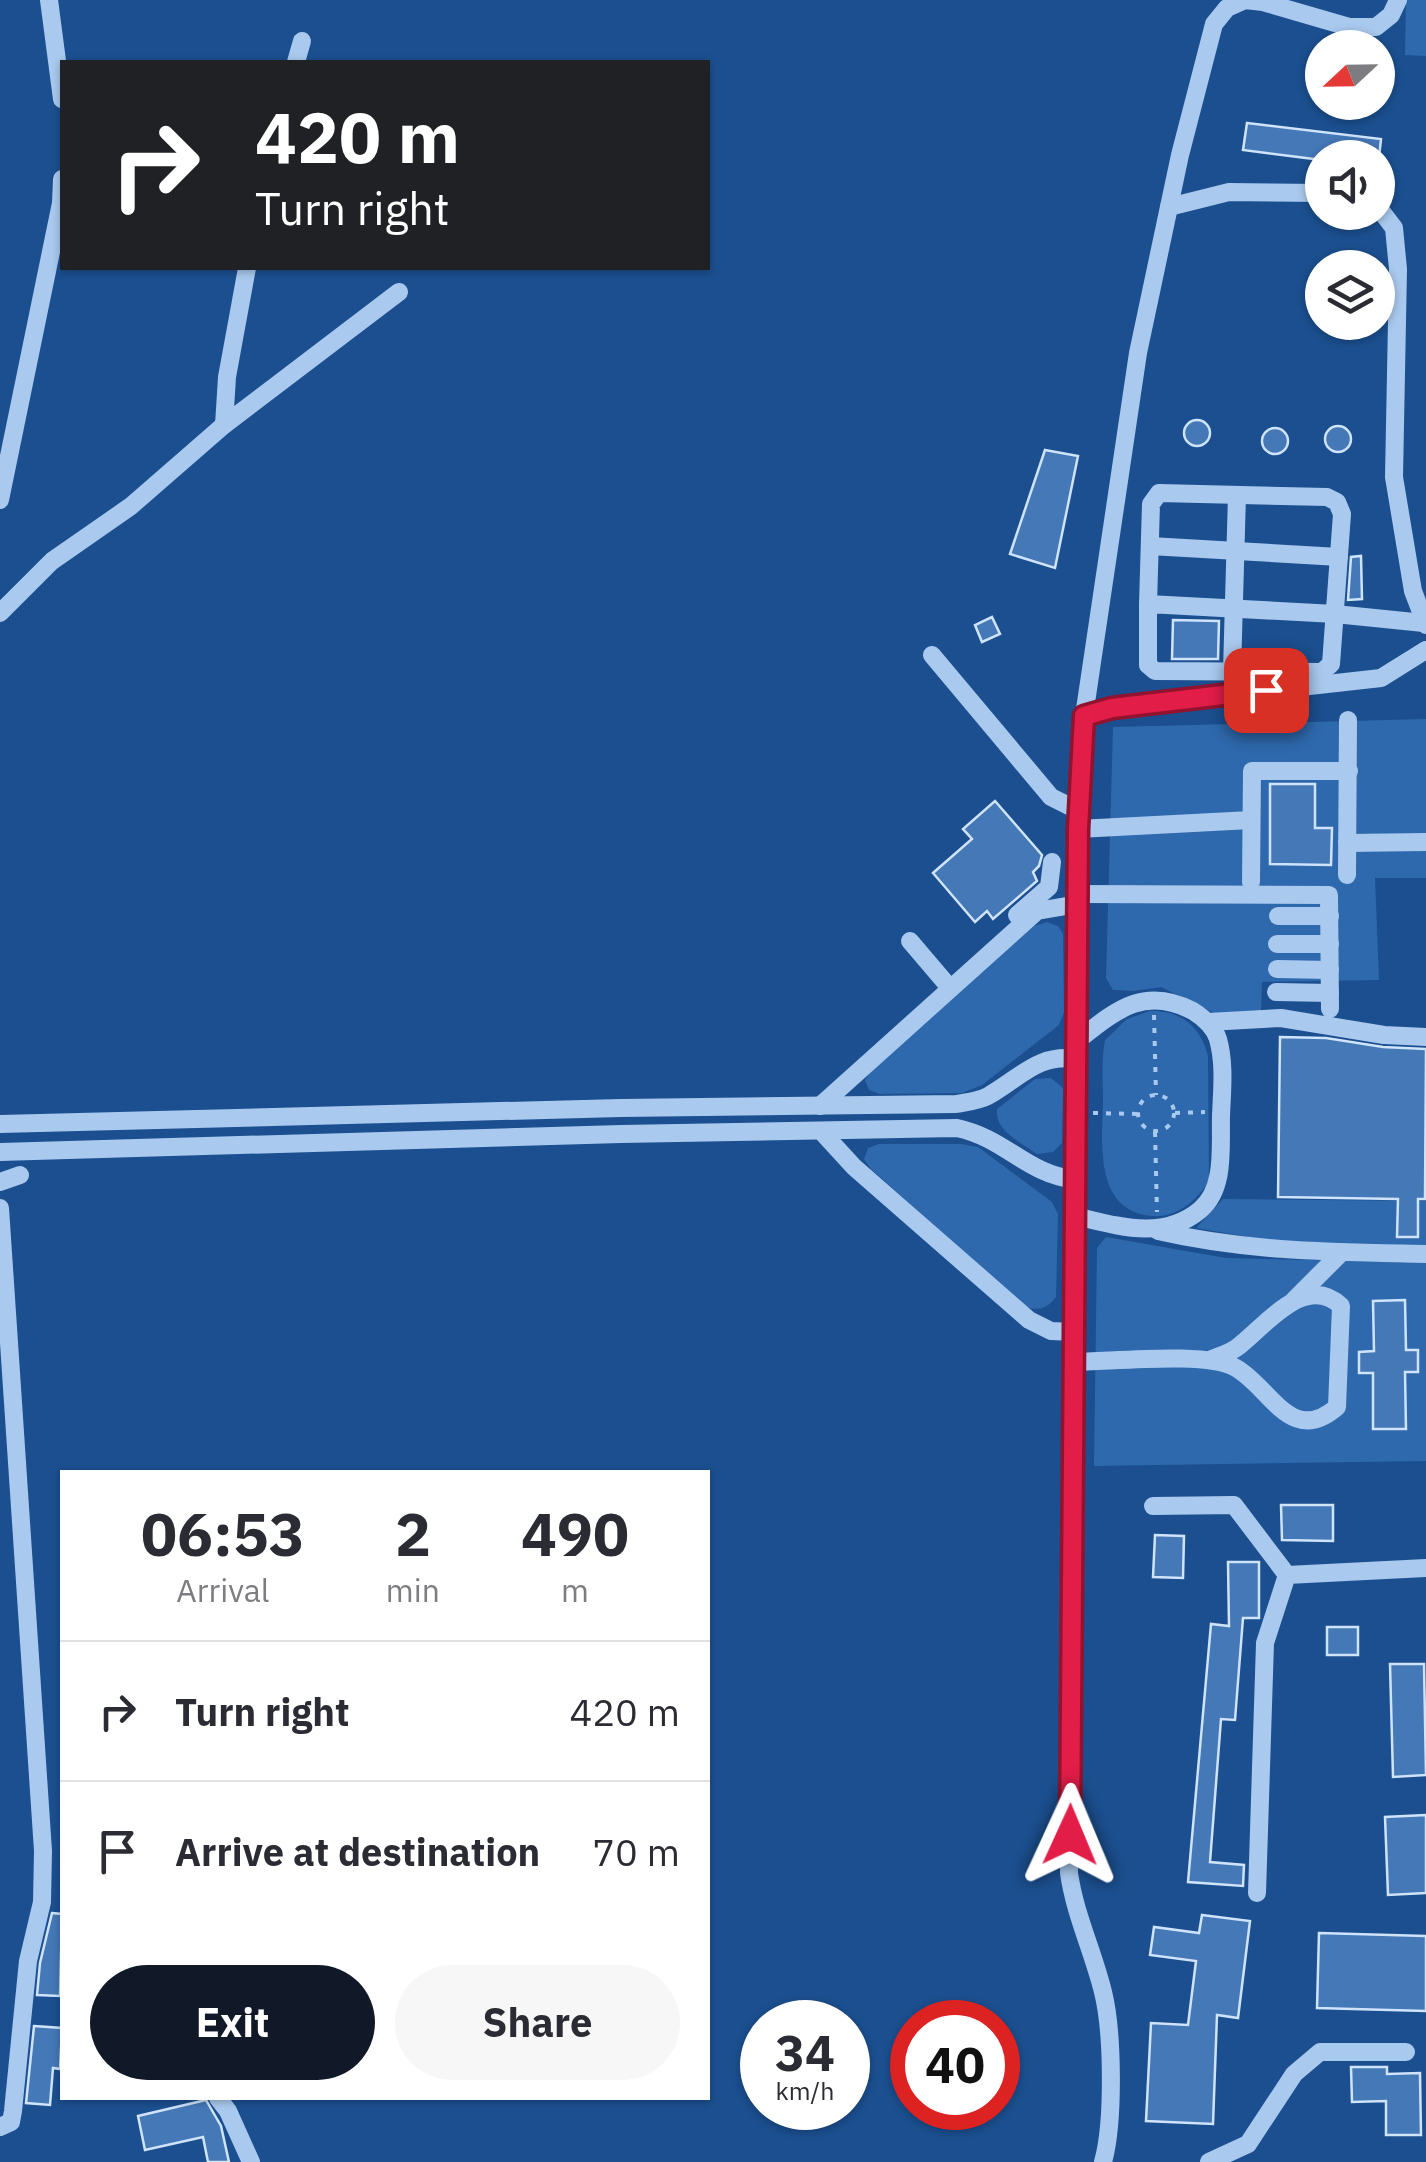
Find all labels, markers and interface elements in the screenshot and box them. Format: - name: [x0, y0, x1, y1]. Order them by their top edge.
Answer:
- north arrow: [1305, 30, 1395, 120]
- map controls: [1305, 30, 1395, 340]
- text: 420 m: [255, 91, 460, 182]
- icon: right: [90, 100, 220, 230]
- button: sound: [1305, 140, 1395, 230]
- text: Turn right: [255, 179, 450, 237]
- button: layers: [1305, 250, 1395, 340]
- pin: [1224, 648, 1309, 733]
- icon: arrive: [1239, 663, 1294, 718]
- text: 06:53: [141, 1494, 305, 1573]
- text: 2: [395, 1494, 431, 1573]
- text: 490: [521, 1494, 629, 1573]
- text: Arrival: [176, 1569, 270, 1611]
- text: min: [386, 1569, 440, 1611]
- text: m: [561, 1569, 589, 1611]
- icon: right: [90, 1684, 145, 1739]
- text: Turn right: [175, 1687, 350, 1736]
- text: 420 m: [569, 1687, 680, 1736]
- position arrow: [1018, 1783, 1122, 1887]
- icon: arrive: [90, 1824, 145, 1879]
- text: Arrive at destination: [175, 1827, 540, 1876]
- text: 70 m: [592, 1827, 680, 1876]
- button: Exit: [90, 1965, 375, 2080]
- button: Share: [395, 1965, 680, 2080]
- speed limit sign: 40: [890, 2000, 1020, 2130]
- text: 34: [775, 2020, 835, 2085]
- text: km/h: [776, 2074, 834, 2107]

